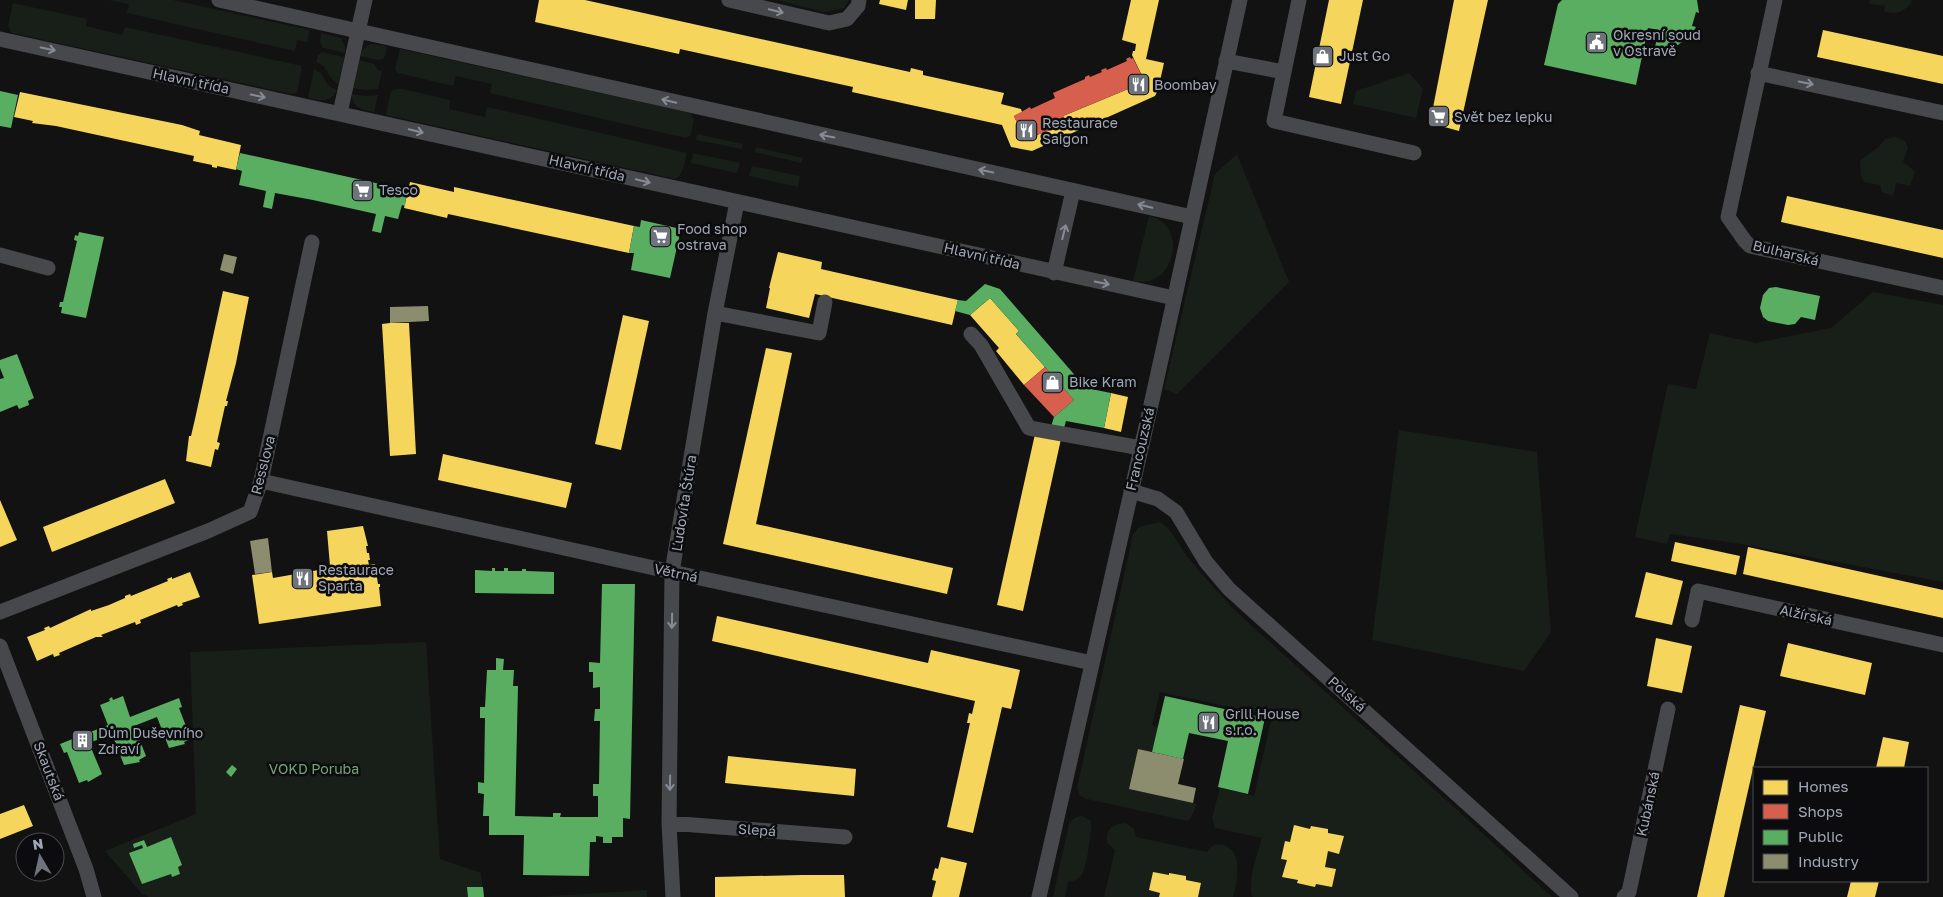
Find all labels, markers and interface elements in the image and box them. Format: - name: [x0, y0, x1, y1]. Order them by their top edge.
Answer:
- one-way arrow: [768, 7, 784, 16]
- place label: Okresní soud v Ostravě: [1613, 26, 1701, 59]
- public building icon: Okresní soud v Ostravě: [1585, 31, 1609, 55]
- shop icon: Just Go: [1311, 44, 1335, 68]
- one-way arrow: [39, 45, 55, 54]
- place label: Just Go: [1339, 47, 1390, 64]
- street label: Hlavní třída: [151, 64, 231, 97]
- restaurant icon: Boombay: [1126, 73, 1150, 97]
- place label: Boombay: [1154, 76, 1217, 93]
- one-way arrow: [1798, 79, 1814, 89]
- one-way arrow: [249, 91, 265, 101]
- one-way arrow: [661, 96, 677, 105]
- supermarket icon: Svět bez lepku: [1426, 105, 1450, 129]
- place label: Svět bez lepku: [1454, 108, 1552, 125]
- place label: Restaurace Saigon: [1042, 114, 1118, 147]
- restaurant icon: Restaurace Saigon: [1014, 119, 1038, 143]
- one-way arrow: [408, 126, 424, 136]
- one-way arrow: [820, 131, 836, 140]
- street label: Hlavní třída: [547, 150, 627, 185]
- one-way arrow: [978, 166, 994, 175]
- one-way arrow: [635, 177, 651, 186]
- supermarket icon: Tesco: [351, 178, 375, 202]
- place label: Tesco: [379, 181, 418, 198]
- one-way arrow: [1137, 201, 1153, 210]
- place label: Food shop ostrava: [677, 220, 747, 253]
- one-way arrow: [1060, 224, 1069, 240]
- supermarket icon: Food shop ostrava: [649, 225, 673, 249]
- street label: Bulharská: [1751, 236, 1821, 269]
- street label: Hlavní třída: [942, 238, 1022, 273]
- one-way arrow: [1094, 278, 1110, 288]
- shop icon: Bike Kram: [1041, 370, 1065, 394]
- place label: Bike Kram: [1069, 373, 1137, 390]
- street label: Francouzská: [1122, 406, 1157, 492]
- street label: Resslova: [247, 434, 278, 496]
- street label: Ľudovíta Štúra: [667, 453, 700, 552]
- street label: Větrná: [653, 560, 700, 585]
- place label: Restaurace Sparta: [318, 561, 394, 594]
- restaurant icon: Restaurace Sparta: [290, 566, 314, 590]
- street label: Alžírská: [1778, 601, 1834, 628]
- one-way arrow: [667, 613, 676, 629]
- street label: Polská: [1325, 672, 1370, 715]
- place label: Grill House s.r.o.: [1225, 705, 1300, 738]
- restaurant icon: Grill House s.r.o.: [1197, 710, 1221, 734]
- place label: Dům Duševního Zdraví: [98, 724, 203, 757]
- building icon: Dům Duševního Zdraví: [70, 729, 94, 753]
- street label: Skautská: [30, 739, 68, 803]
- park label: VOKD Poruba: [269, 760, 359, 777]
- legend: [1753, 767, 1928, 882]
- street label: Kubánská: [1632, 770, 1663, 838]
- one-way arrow: [665, 775, 675, 791]
- text: Homes: [1798, 777, 1848, 795]
- text: Shops: [1798, 802, 1843, 820]
- street label: Slepá: [738, 820, 777, 839]
- text: Public: [1798, 827, 1843, 845]
- north arrow: [15, 832, 65, 882]
- text: N: [31, 834, 44, 853]
- text: Industry: [1798, 852, 1859, 870]

